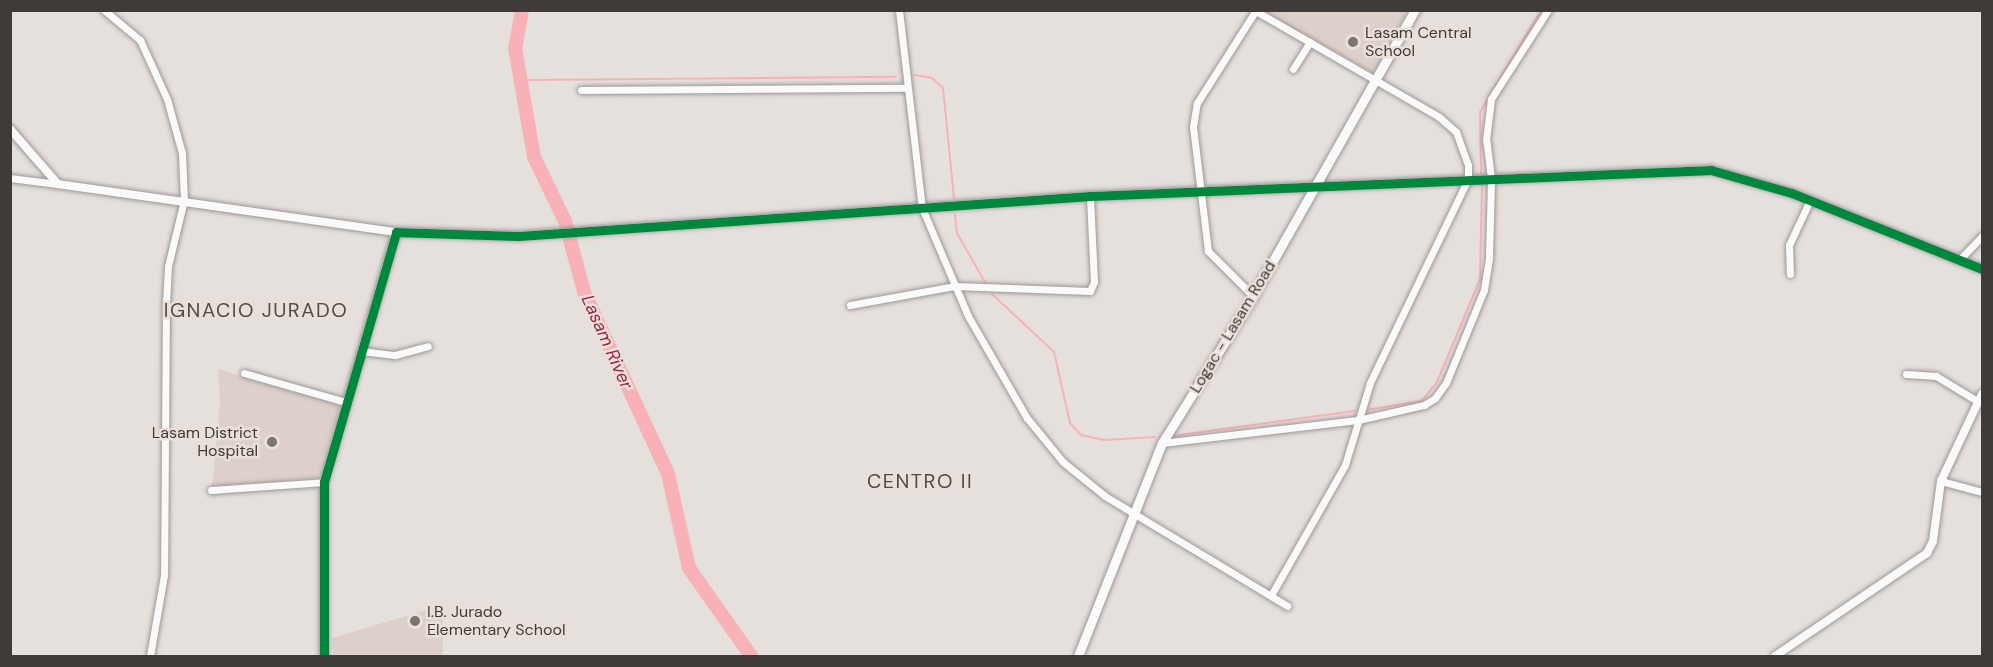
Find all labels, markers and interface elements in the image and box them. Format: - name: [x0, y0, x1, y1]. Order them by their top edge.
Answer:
- place label: Lasam Central School: [1365, 23, 1472, 61]
- marker: Lasam Central School: [1346, 35, 1360, 49]
- street label: Logac - Lasam Road: [1186, 257, 1280, 397]
- water label: Lasam River: [577, 292, 637, 392]
- district label: IGNACIO JURADO: [164, 298, 348, 322]
- place label: Lasam District Hospital: [152, 423, 258, 461]
- marker: Lasam District Hospital: [263, 433, 281, 451]
- district label: CENTRO II: [867, 469, 973, 493]
- place label: I.B. Jurado Elementary School: [427, 602, 565, 640]
- marker: I.B. Jurado Elementary School: [408, 614, 422, 628]

